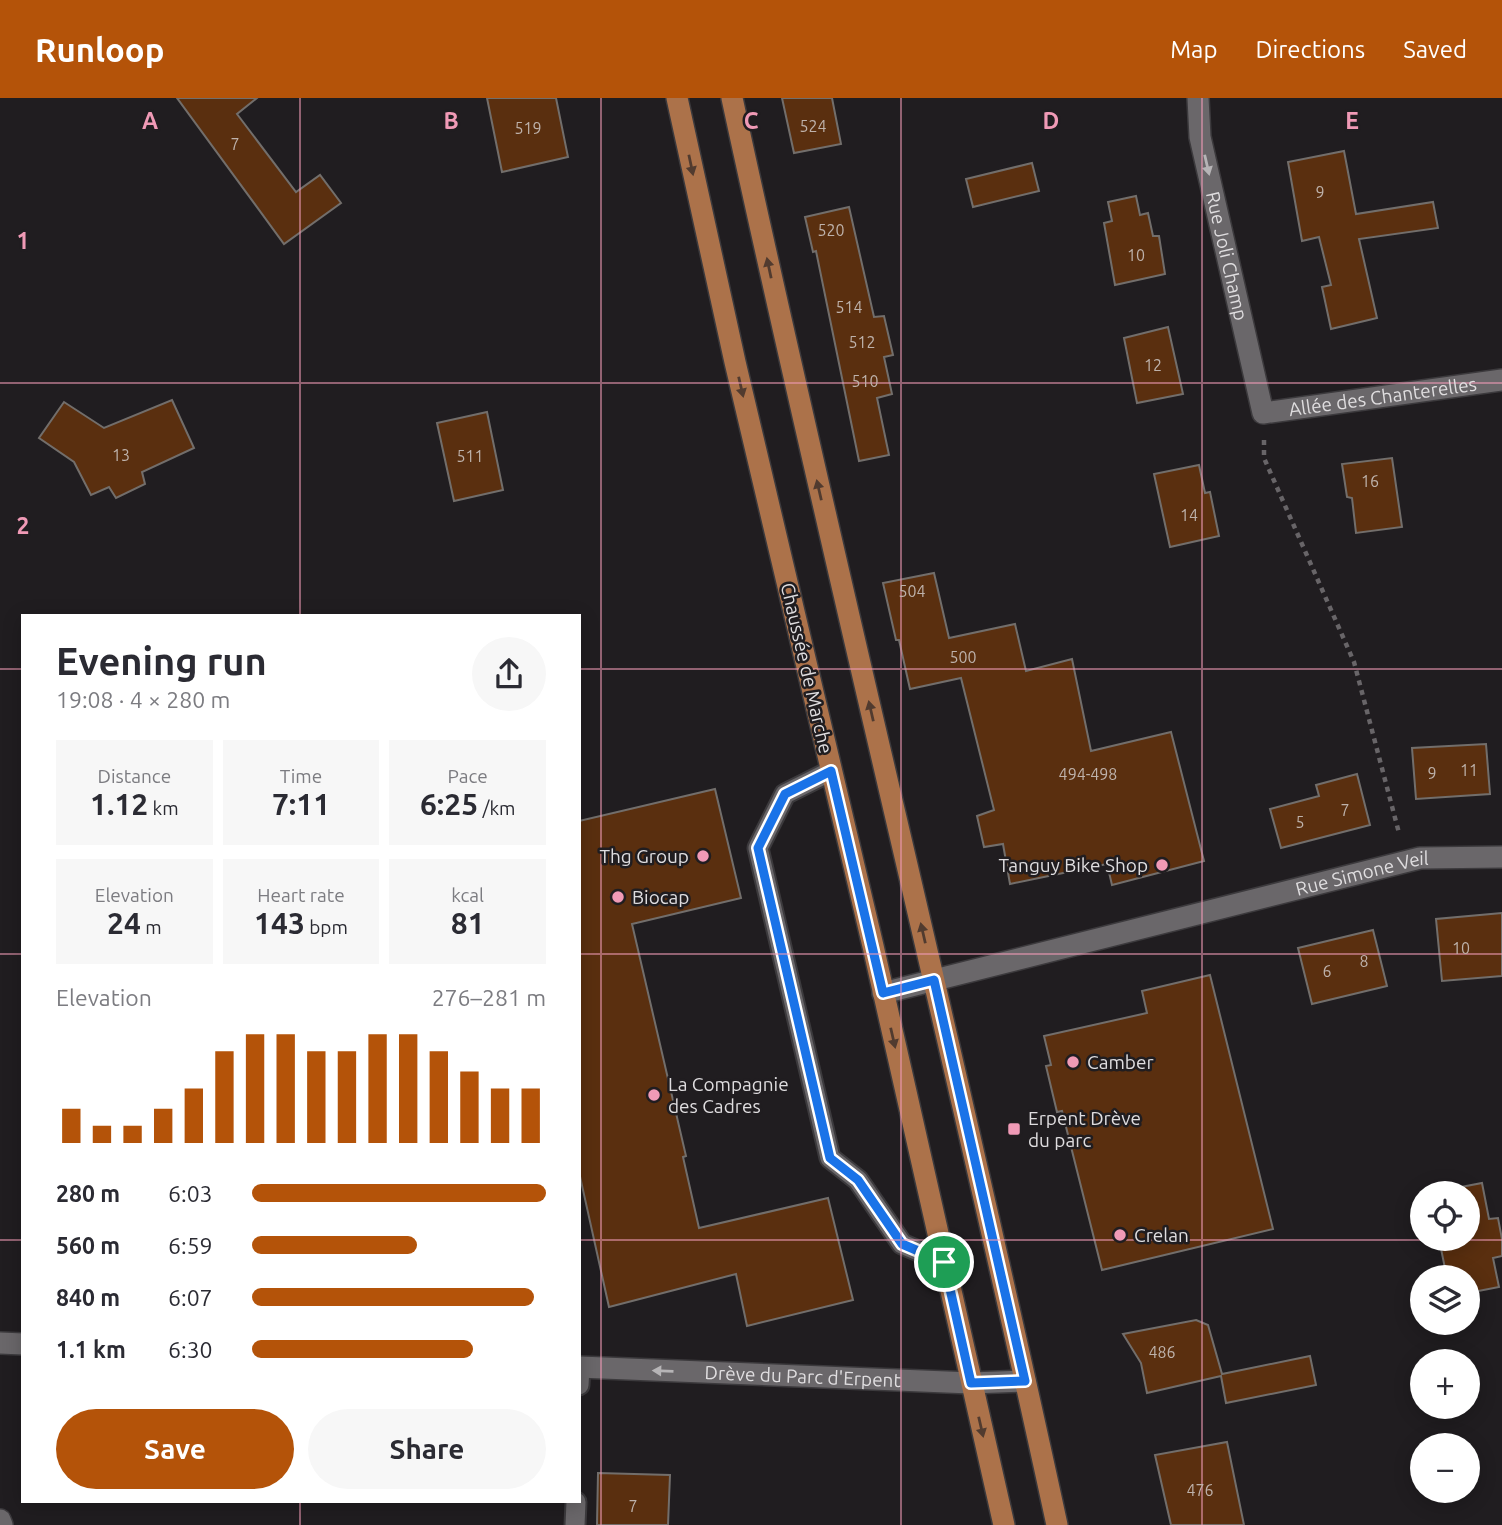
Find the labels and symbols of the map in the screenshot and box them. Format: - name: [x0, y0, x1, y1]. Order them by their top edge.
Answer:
- text: A: [142, 108, 158, 133]
- text: B: [443, 108, 459, 133]
- text: C: [744, 108, 759, 133]
- text: D: [1043, 108, 1059, 133]
- text: E: [1345, 108, 1359, 133]
- house number: 524: [799, 117, 827, 135]
- house number: 519: [514, 119, 542, 137]
- house number: 7: [230, 135, 240, 153]
- one-way arrow: [686, 154, 697, 176]
- one-way arrow: [1202, 154, 1213, 176]
- house number: 9: [1315, 183, 1325, 201]
- street label: Rue Joli Champ: [1202, 189, 1253, 323]
- house number: 520: [817, 221, 845, 239]
- text: 1: [17, 228, 29, 253]
- house number: 10: [1127, 246, 1145, 264]
- one-way arrow: [763, 257, 774, 279]
- house number: 514: [835, 298, 863, 316]
- house number: 512: [848, 333, 876, 351]
- house number: 12: [1144, 356, 1162, 374]
- house number: 510: [851, 372, 879, 390]
- street label: Allée des Chanterelles: [1287, 373, 1478, 420]
- one-way arrow: [735, 376, 746, 398]
- house number: 13: [112, 446, 130, 464]
- house number: 511: [456, 447, 484, 465]
- house number: 16: [1361, 472, 1379, 490]
- one-way arrow: [814, 479, 825, 501]
- house number: 14: [1180, 506, 1198, 524]
- text: 2: [17, 513, 29, 538]
- street label: Chaussée de Marche: [777, 581, 837, 755]
- house number: 504: [898, 582, 926, 600]
- house number: 500: [949, 648, 977, 666]
- one-way arrow: [866, 700, 877, 722]
- house number: 11: [1460, 761, 1478, 779]
- house number: 9: [1427, 764, 1437, 782]
- house number: 494-498: [1059, 765, 1117, 783]
- house number: 7: [1340, 801, 1350, 819]
- house number: 5: [1295, 813, 1305, 831]
- place label: Thg Group: [599, 845, 689, 867]
- street label: Rue Simone Veil: [1293, 847, 1429, 900]
- marker: Thg Group: [695, 848, 711, 864]
- place label: Tanguy Bike Shop: [998, 854, 1148, 876]
- marker: Tanguy Bike Shop: [1154, 857, 1170, 873]
- place label: Biocap: [632, 886, 689, 908]
- marker: Biocap: [610, 889, 626, 905]
- one-way arrow: [918, 922, 929, 944]
- house number: 10: [1452, 939, 1470, 957]
- house number: 8: [1359, 952, 1369, 970]
- house number: 6: [1322, 962, 1332, 980]
- one-way arrow: [888, 1027, 899, 1049]
- place label: Camber: [1087, 1051, 1154, 1073]
- marker: Camber: [1065, 1054, 1081, 1070]
- place label: La Compagnie des Cadres: [668, 1073, 789, 1117]
- marker: La Compagnie des Cadres: [646, 1087, 662, 1103]
- place label: Erpent Drève du parc: [1028, 1107, 1141, 1151]
- marker: Erpent Drève du parc: [1006, 1121, 1022, 1137]
- place label: Crelan: [1134, 1224, 1189, 1246]
- marker: Crelan: [1112, 1227, 1128, 1243]
- pin: [914, 1232, 974, 1292]
- house number: 486: [1148, 1343, 1176, 1361]
- street label: Drève du Parc d'Erpent: [704, 1361, 902, 1391]
- one-way arrow: [652, 1365, 674, 1376]
- one-way arrow: [976, 1416, 987, 1438]
- house number: 476: [1186, 1481, 1214, 1499]
- house number: 7: [628, 1497, 638, 1515]

